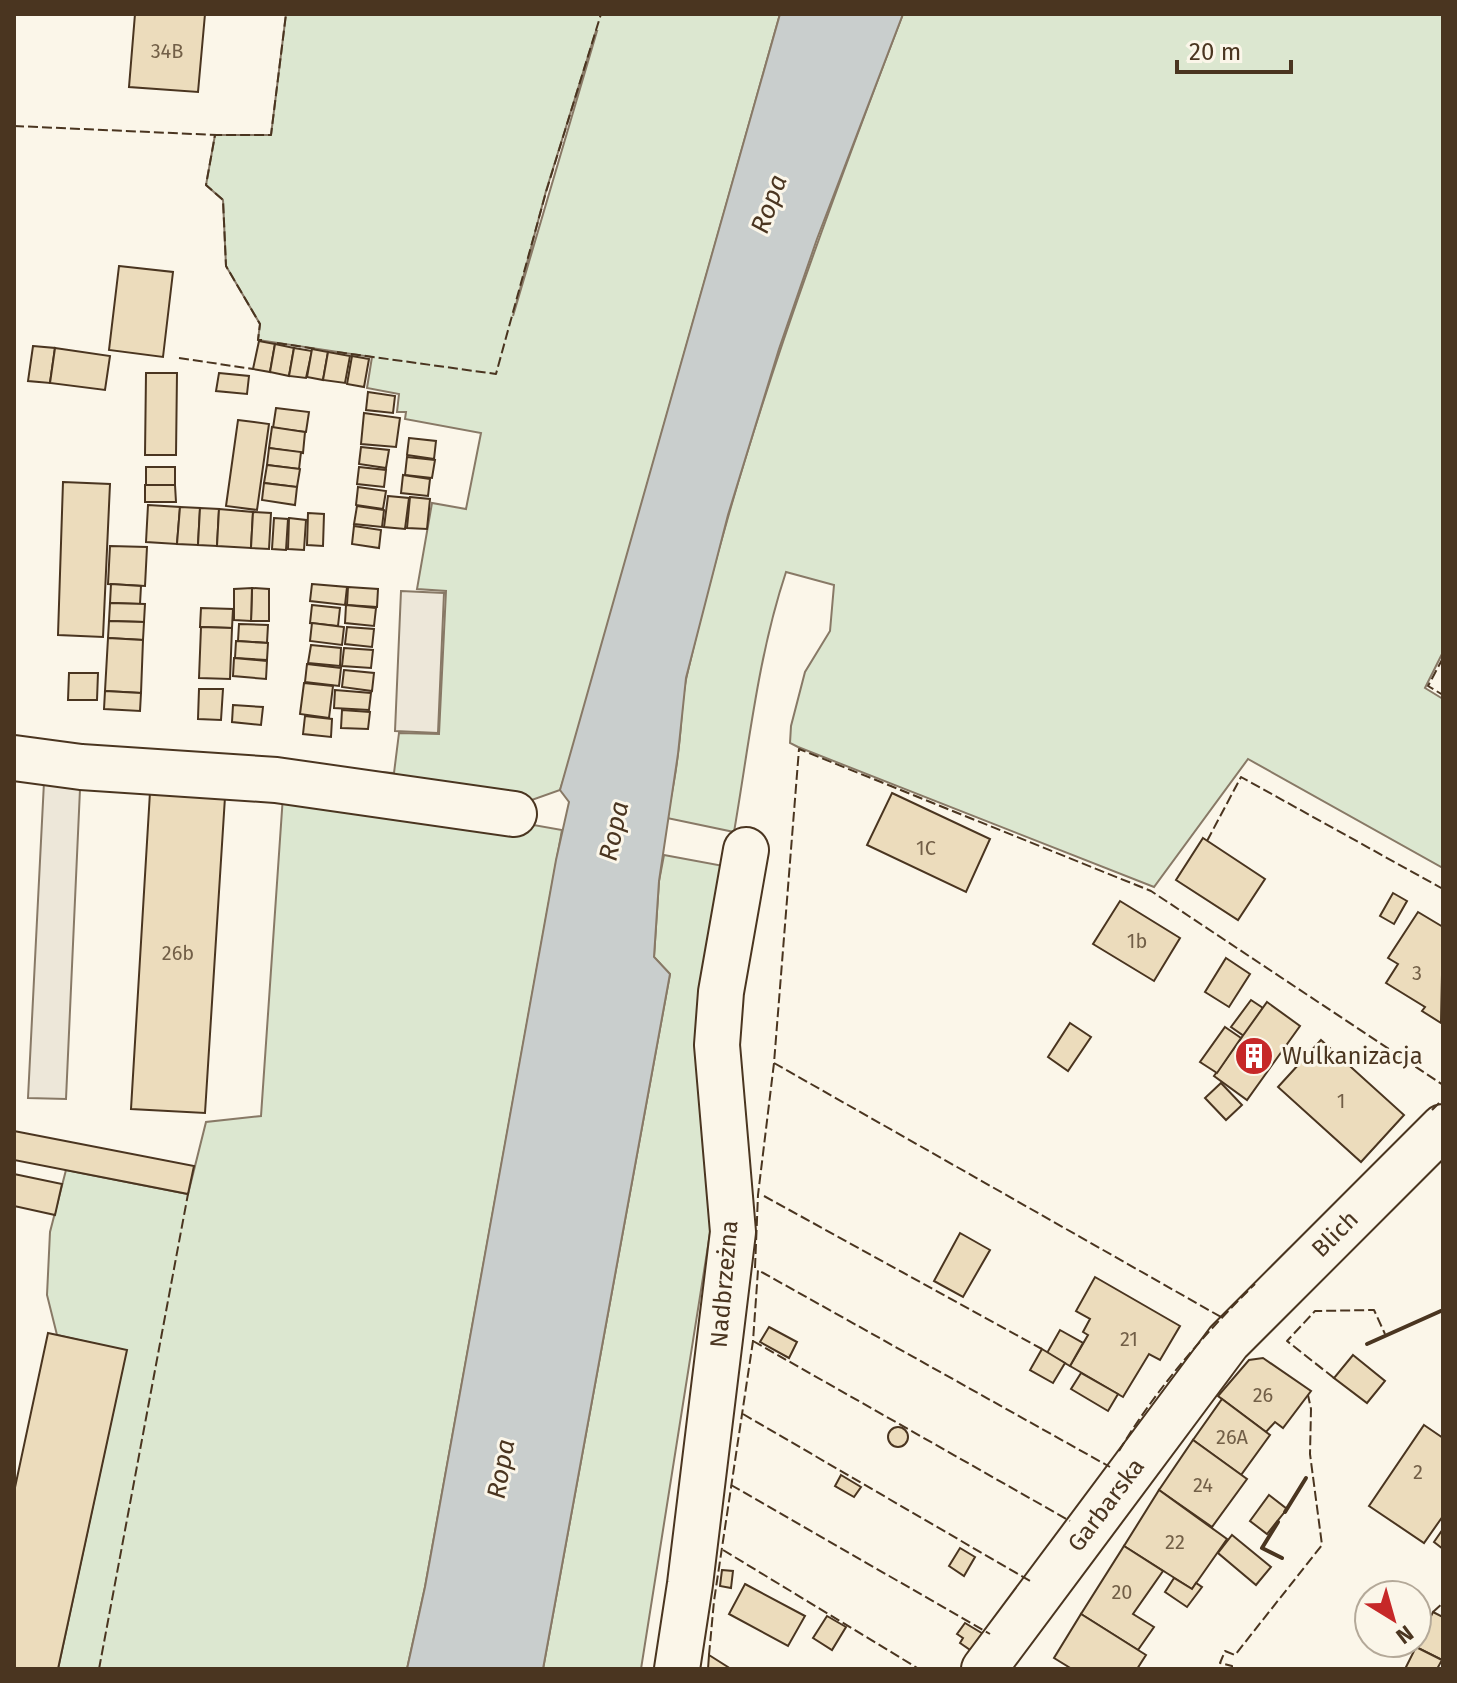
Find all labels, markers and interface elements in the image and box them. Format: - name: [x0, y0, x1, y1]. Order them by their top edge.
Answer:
- scale bar: [1177, 24, 1291, 74]
- text: 20 m: [1189, 38, 1241, 66]
- house number: 34B: [151, 39, 183, 63]
- water label: Ropa: [744, 170, 794, 238]
- water label: Ropa: [593, 798, 635, 864]
- house number: 1C: [916, 836, 936, 860]
- house number: 1b: [1127, 929, 1147, 953]
- house number: 26b: [162, 941, 194, 965]
- house number: 3: [1412, 961, 1422, 985]
- building icon: Wulkanizacja: [1233, 1035, 1275, 1077]
- place label: Wulkanizacja: [1282, 1042, 1423, 1070]
- house number: 1: [1337, 1089, 1345, 1113]
- street label: Blich: [1306, 1205, 1364, 1263]
- street label: Nadbrzeżna: [704, 1219, 744, 1349]
- house number: 21: [1120, 1327, 1138, 1351]
- house number: 26: [1253, 1383, 1273, 1407]
- house number: 26A: [1216, 1425, 1249, 1449]
- water label: Ropa: [481, 1437, 521, 1501]
- street label: Garbarska: [1062, 1453, 1150, 1557]
- house number: 2: [1413, 1460, 1423, 1484]
- house number: 24: [1193, 1473, 1213, 1497]
- house number: 22: [1165, 1530, 1185, 1554]
- north arrow: [1353, 1579, 1433, 1659]
- house number: 20: [1111, 1580, 1133, 1604]
- text: N: [1391, 1619, 1419, 1650]

